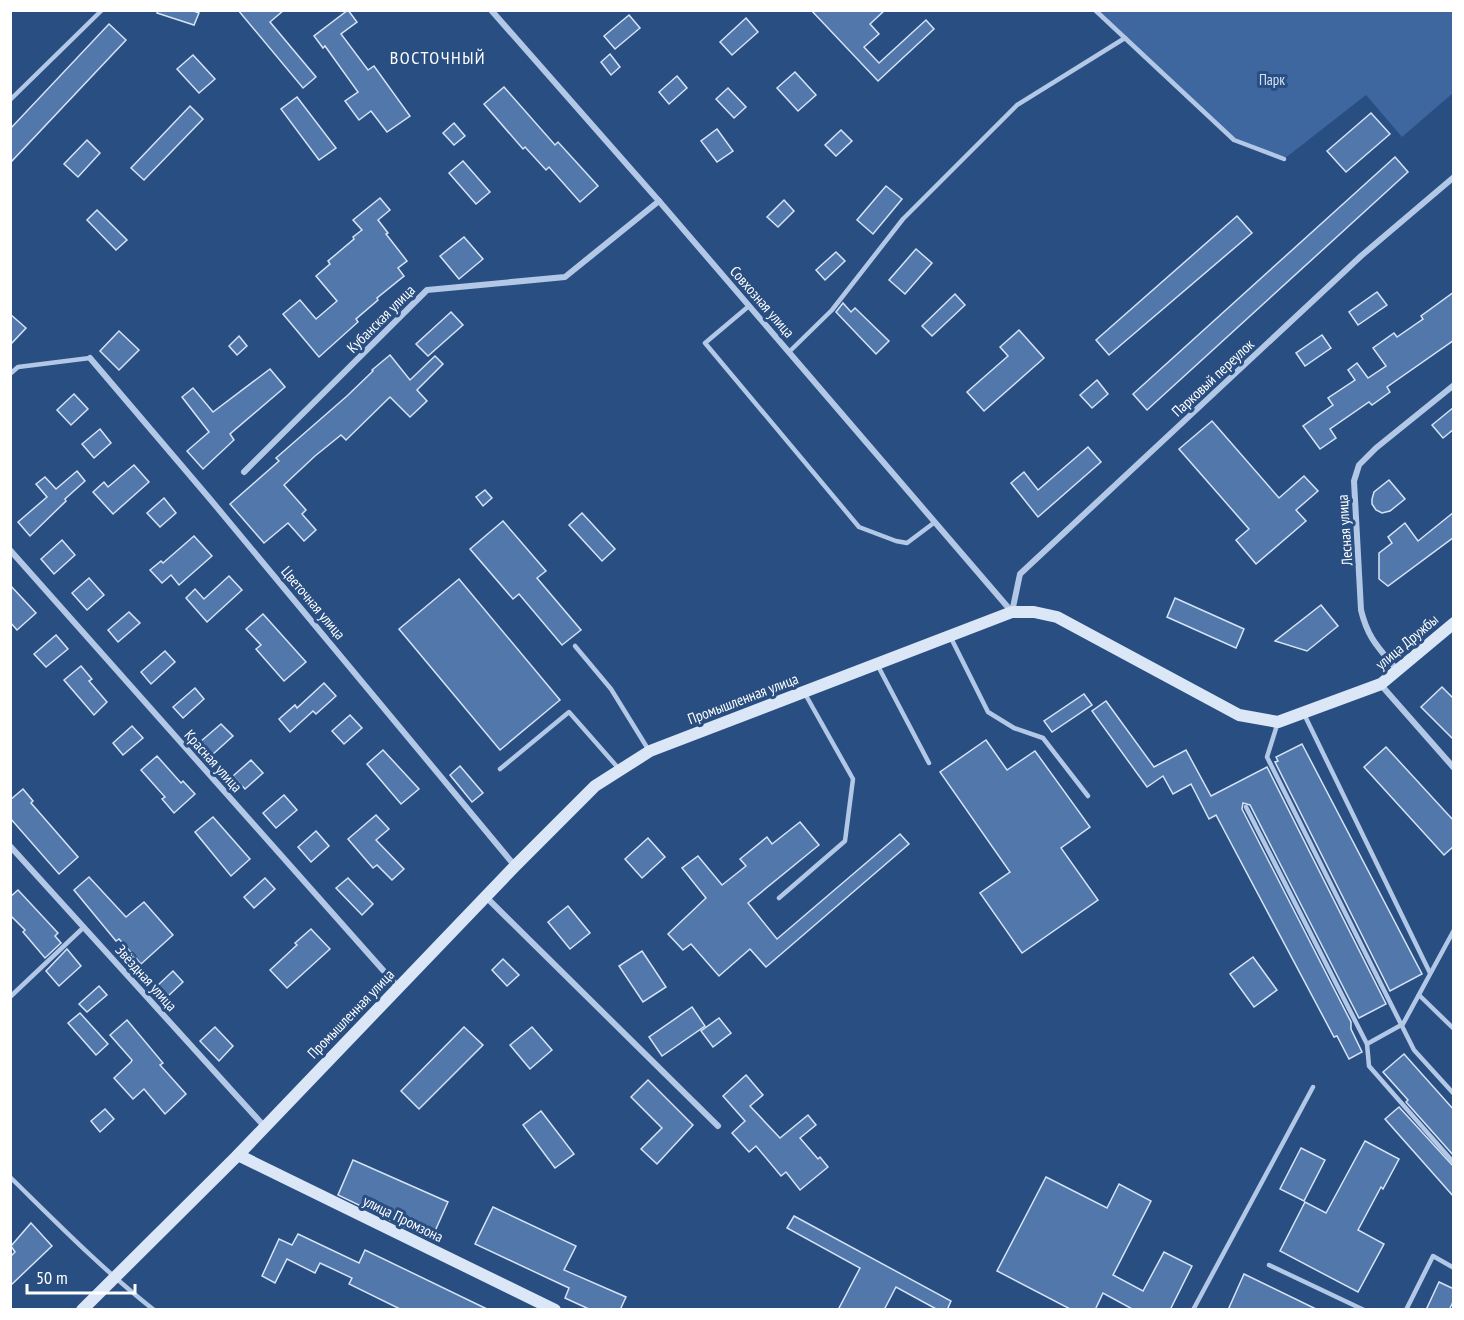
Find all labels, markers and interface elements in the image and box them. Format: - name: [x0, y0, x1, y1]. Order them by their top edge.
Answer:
- district label: ВОСТОЧНЫЙ: [390, 46, 486, 69]
- park label: Парк: [1259, 70, 1285, 89]
- street label: Совхозная улица: [726, 262, 799, 341]
- street label: Кубанская улица: [343, 281, 419, 357]
- street label: Парковый переулок: [1168, 335, 1258, 421]
- street label: Лесная улица: [1333, 494, 1357, 567]
- street label: Цветочная улица: [277, 562, 350, 643]
- street label: улица Дружбы: [1371, 610, 1442, 673]
- street label: Промышленная улица: [685, 669, 801, 728]
- street label: Красная улица: [180, 726, 246, 796]
- street label: Звёздная улица: [112, 941, 181, 1015]
- street label: Промышленная улица: [303, 965, 398, 1062]
- street label: улица Промзона: [360, 1191, 446, 1246]
- scale bar: [27, 1257, 135, 1295]
- text: 50 m: [36, 1266, 68, 1289]

